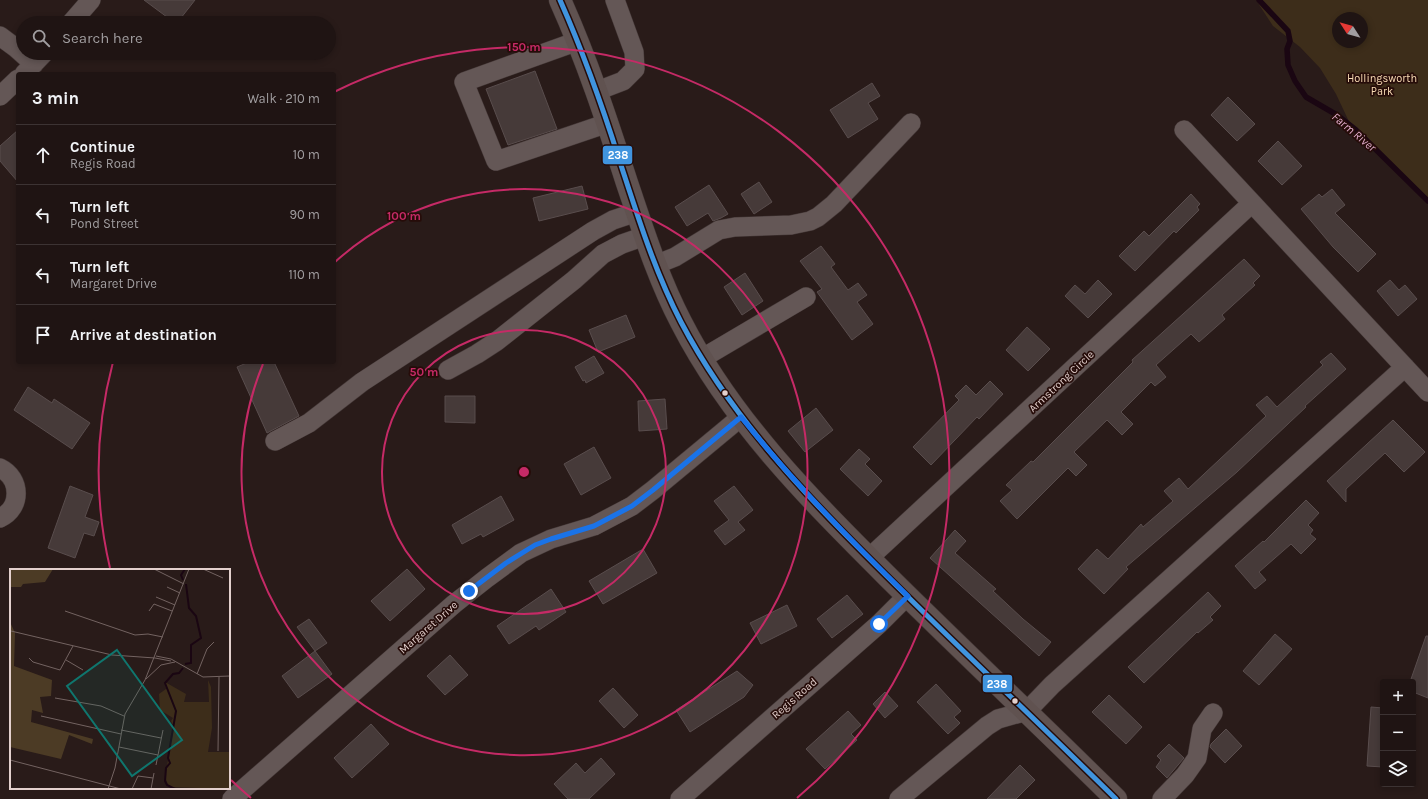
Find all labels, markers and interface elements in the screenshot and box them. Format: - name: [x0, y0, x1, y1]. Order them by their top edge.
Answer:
- north arrow: [1332, 12, 1368, 48]
- search box: [16, 16, 336, 60]
- icon: search: [30, 27, 52, 49]
- text: Search here: [62, 29, 143, 47]
- text: 150 m: [507, 40, 541, 54]
- park label: Hollingsworth Park: [1347, 72, 1417, 98]
- text: 3 min: [32, 88, 79, 108]
- text: Walk · 210 m: [247, 91, 320, 106]
- water label: Farm River: [1329, 110, 1380, 155]
- text: Continue: [70, 138, 135, 156]
- icon: ahead: [32, 144, 54, 166]
- line badge: 238: [602, 145, 633, 165]
- text: 10 m: [293, 147, 320, 162]
- text: 238: [608, 149, 628, 162]
- text: Regis Road: [70, 156, 136, 171]
- text: Turn left: [70, 198, 129, 216]
- icon: left: [32, 204, 54, 226]
- text: 90 m: [289, 207, 320, 222]
- text: 100 m: [387, 209, 421, 223]
- text: Pond Street: [70, 216, 139, 231]
- text: Turn left: [70, 258, 129, 276]
- icon: left: [32, 264, 54, 286]
- text: 110 m: [288, 267, 320, 282]
- text: Margaret Drive: [70, 276, 157, 291]
- icon: arrive: [32, 324, 54, 346]
- text: Arrive at destination: [70, 326, 217, 344]
- street label: Armstrong Circle: [1026, 348, 1097, 415]
- text: 50 m: [410, 365, 439, 379]
- unlabelled marker: [720, 388, 730, 398]
- centre of rings: [517, 465, 531, 479]
- inset map: [10, 569, 230, 789]
- route end: [460, 582, 478, 600]
- street label: Margaret Drive: [396, 598, 461, 656]
- route start: [870, 615, 888, 633]
- line badge: 238: [982, 674, 1013, 693]
- street label: Regis Road: [769, 675, 820, 722]
- text: 238: [987, 678, 1007, 691]
- map controls: [1380, 679, 1416, 787]
- button: +: [1380, 679, 1416, 715]
- unlabelled marker: [1010, 696, 1020, 706]
- button: −: [1380, 715, 1416, 751]
- button: layers: [1380, 751, 1416, 787]

